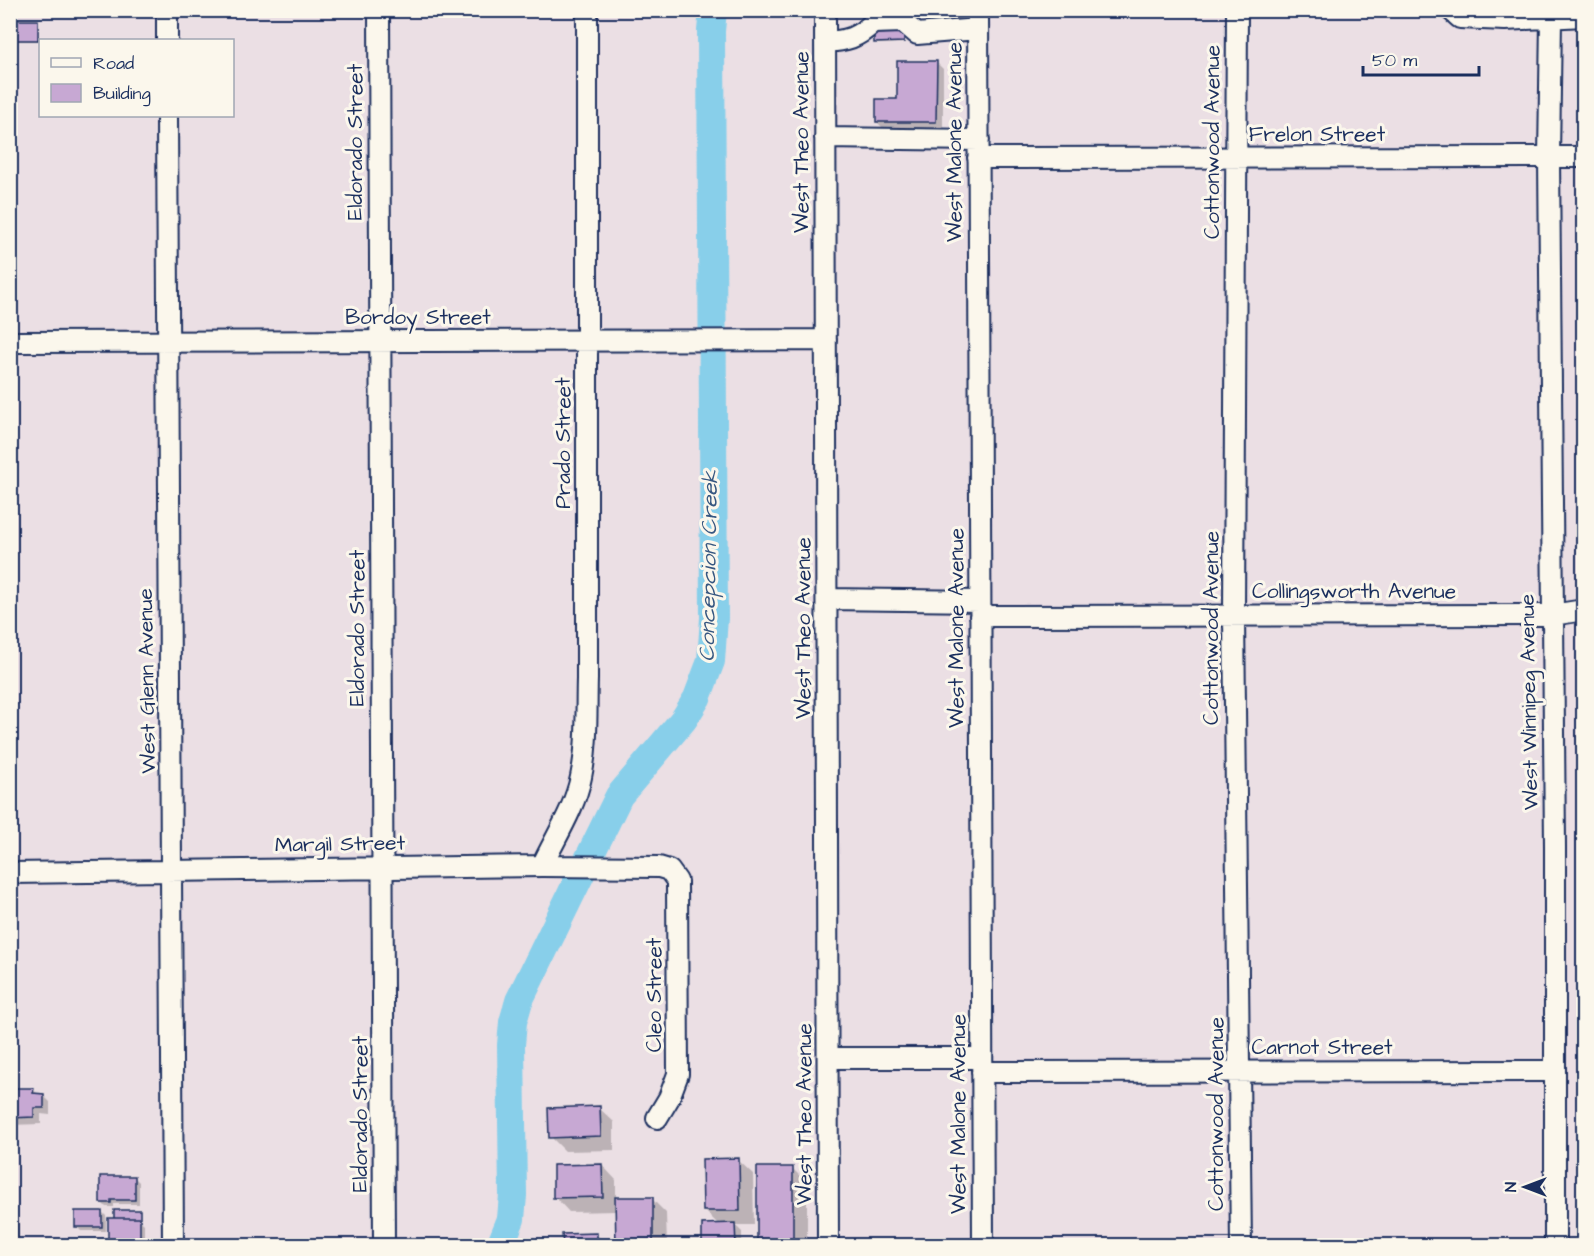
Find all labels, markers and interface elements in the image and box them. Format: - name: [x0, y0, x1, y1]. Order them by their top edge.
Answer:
- legend: [39, 39, 234, 117]
- scale bar: [1363, 39, 1478, 77]
- street label: West Malone Avenue: [940, 42, 969, 242]
- street label: Cottonwood Avenue: [1198, 45, 1227, 239]
- text: 50 m: [1372, 48, 1417, 73]
- text: Road: [93, 51, 134, 76]
- street label: West Theo Avenue: [787, 51, 816, 233]
- street label: Eldorado Street: [341, 63, 370, 220]
- text: Building: [93, 81, 151, 107]
- street label: Frelon Street: [1249, 120, 1386, 149]
- street label: Bordoy Street: [345, 303, 491, 334]
- street label: Prado Street: [549, 377, 578, 509]
- water label: Concepcion Creek: [692, 470, 726, 662]
- street label: West Malone Avenue: [942, 528, 971, 728]
- street label: Cottonwood Avenue: [1197, 531, 1226, 725]
- street label: West Theo Avenue: [789, 537, 818, 719]
- street label: Eldorado Street: [343, 549, 372, 706]
- street label: Collingsworth Avenue: [1252, 577, 1456, 608]
- street label: West Glenn Avenue: [131, 588, 163, 774]
- street label: West Winnipeg Avenue: [1513, 594, 1547, 810]
- street label: Margil Street: [275, 828, 406, 862]
- street label: Cleo Street: [640, 937, 669, 1052]
- street label: West Malone Avenue: [944, 1014, 973, 1214]
- street label: Cottonwood Avenue: [1202, 1017, 1231, 1211]
- street label: West Theo Avenue: [790, 1023, 819, 1205]
- street label: Carnot Street: [1251, 1033, 1393, 1062]
- street label: Eldorado Street: [346, 1035, 375, 1192]
- north arrow: [1495, 1157, 1555, 1217]
- text: N: [1500, 1182, 1522, 1192]

